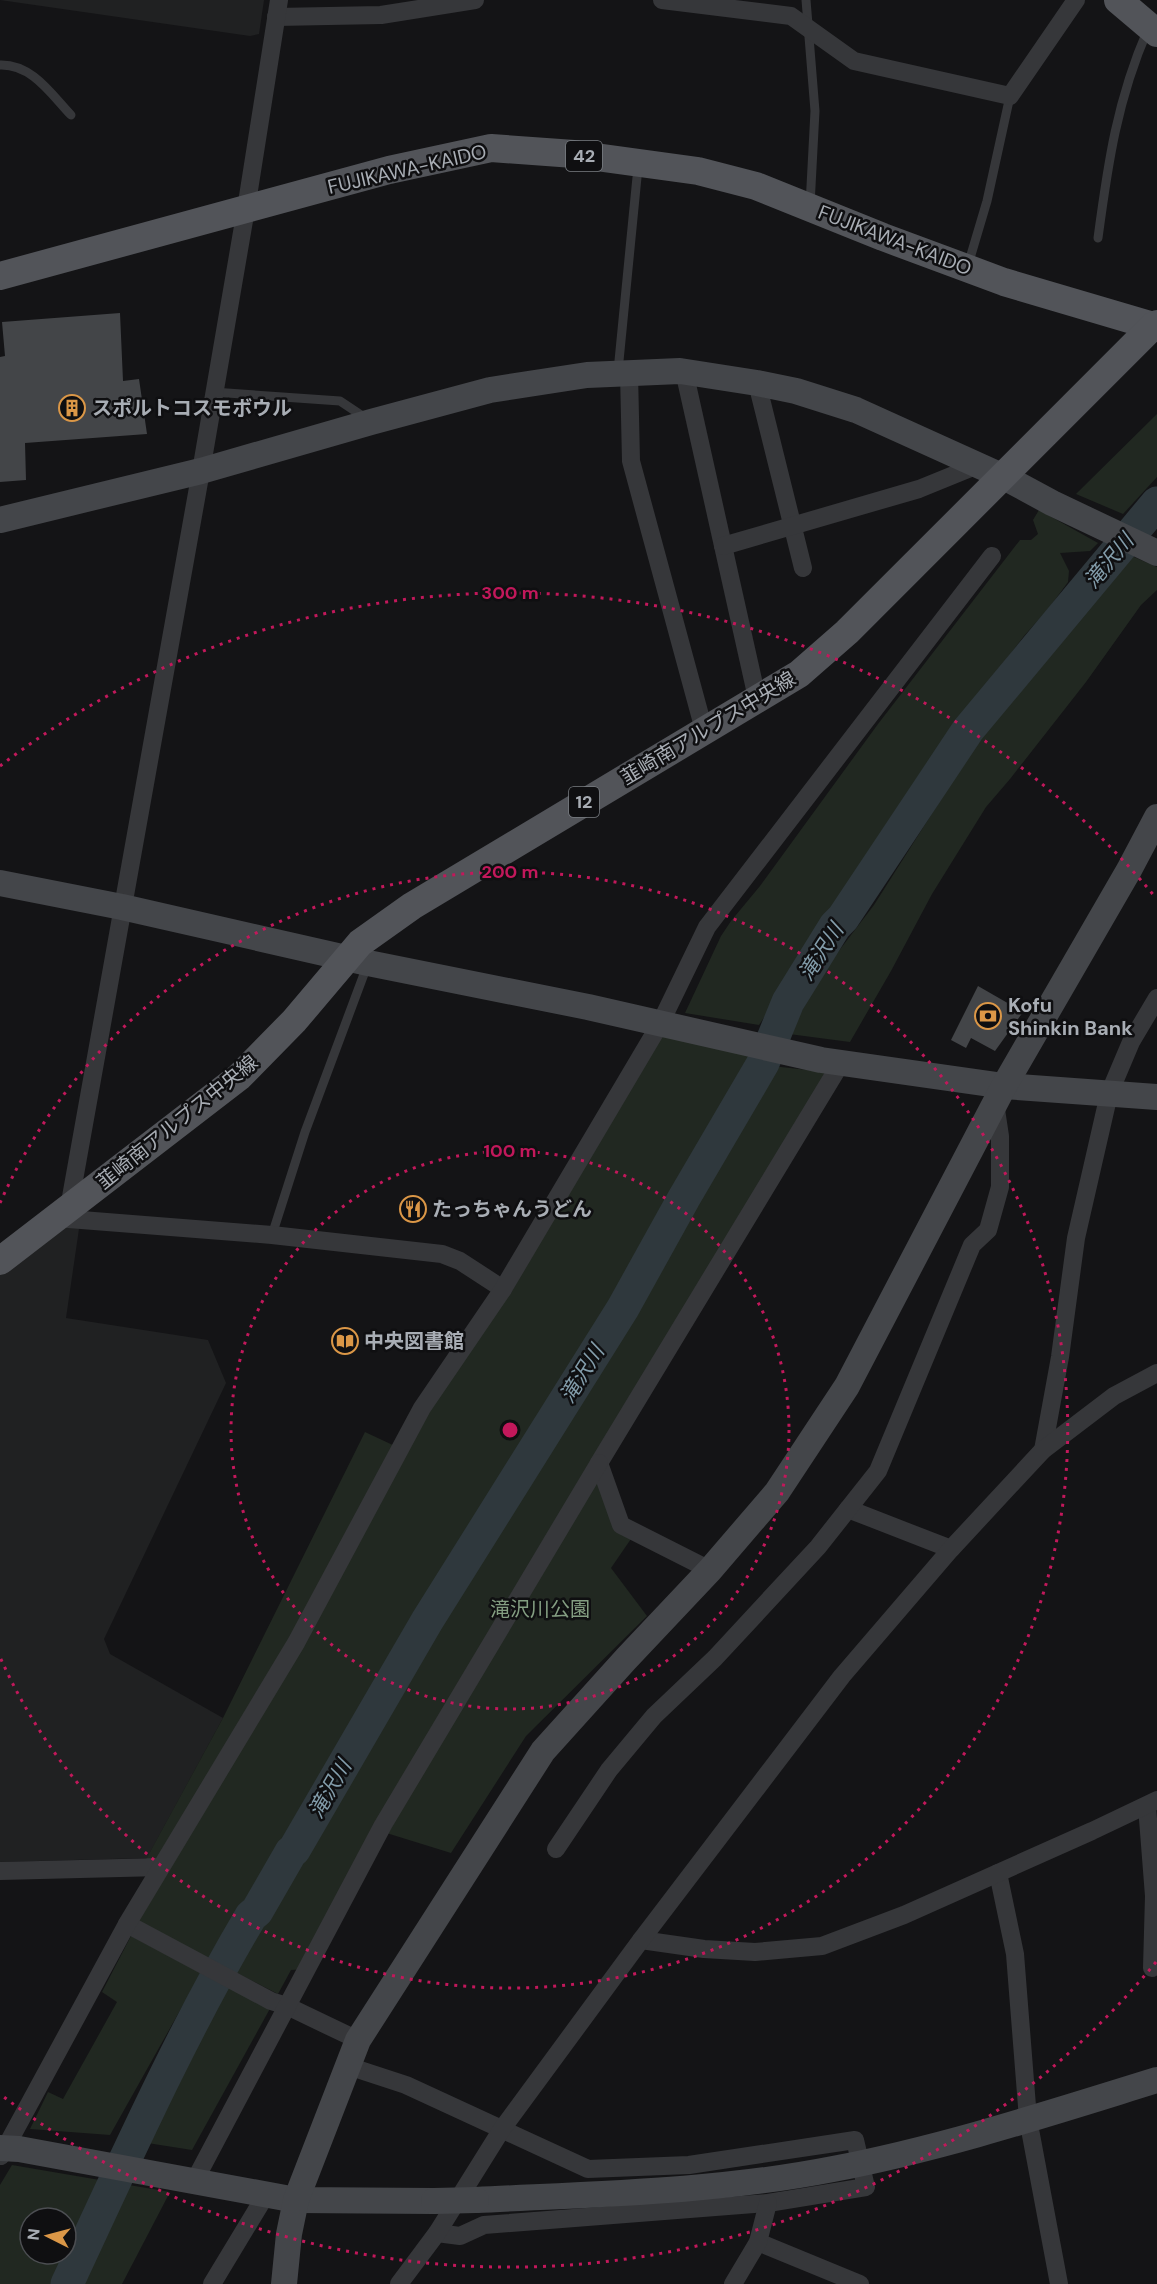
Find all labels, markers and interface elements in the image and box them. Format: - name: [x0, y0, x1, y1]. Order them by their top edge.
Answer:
- street label: FUJIKAWA-KAIDO: [325, 138, 489, 200]
- road number: 42: [566, 141, 602, 171]
- street label: FUJIKAWA-KAIDO: [815, 199, 975, 281]
- building icon: スポルトコスモボウル: [57, 393, 87, 423]
- place label: スポルトコスモボウル: [92, 395, 292, 421]
- water label: 滝沢川: [1078, 526, 1141, 594]
- text: 300 m: [481, 581, 539, 605]
- street label: 韮崎南アルプス中央線: [616, 665, 800, 791]
- road number: 12: [569, 787, 599, 817]
- text: 200 m: [482, 860, 538, 884]
- water label: 滝沢川: [792, 916, 851, 986]
- place label: Kofu Shinkin Bank: [1008, 992, 1133, 1041]
- bank icon: Kofu Shinkin Bank: [973, 1001, 1003, 1031]
- street label: 韮崎南アルプス中央線: [91, 1049, 263, 1195]
- text: 100 m: [483, 1139, 537, 1163]
- restaurant icon: たっちゃんうどん: [398, 1194, 428, 1224]
- place label: たっちゃんうどん: [432, 1196, 592, 1222]
- library icon: 中央図書館: [330, 1326, 360, 1356]
- place label: 中央図書館: [364, 1328, 464, 1354]
- water label: 滝沢川: [553, 1338, 612, 1408]
- centre of rings: [500, 1420, 520, 1440]
- park label: 滝沢川公園: [490, 1596, 590, 1622]
- water label: 滝沢川: [302, 1753, 359, 1823]
- north arrow: [18, 2206, 78, 2266]
- text: N: [23, 2228, 45, 2241]

